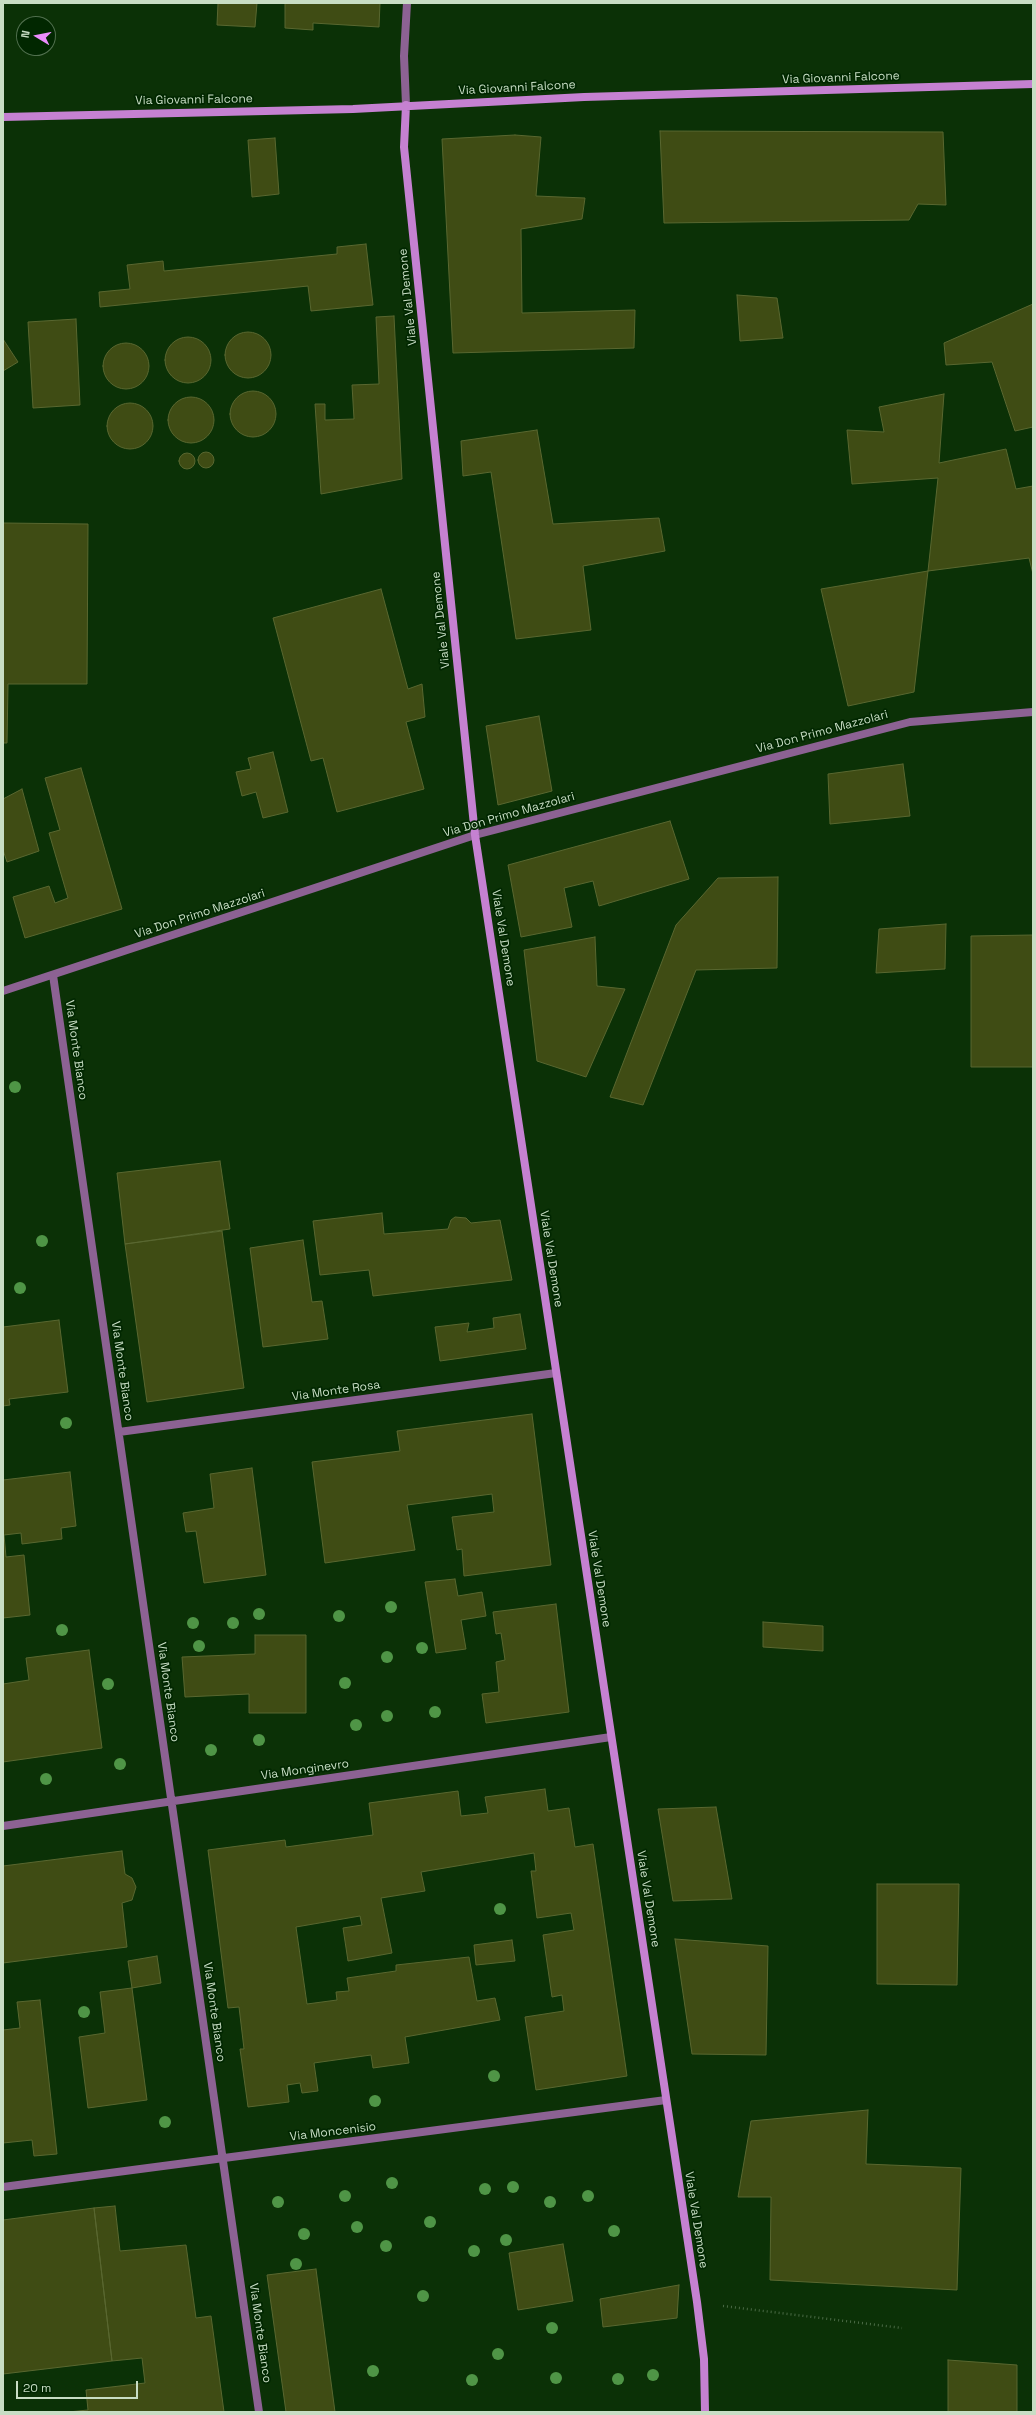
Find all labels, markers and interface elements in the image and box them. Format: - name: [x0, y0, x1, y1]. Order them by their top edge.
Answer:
- north arrow: [16, 16, 56, 56]
- text: N: [18, 29, 33, 39]
- street label: Via Giovanni Falcone: [782, 69, 900, 87]
- street label: Via Giovanni Falcone: [458, 78, 576, 98]
- street label: Via Giovanni Falcone: [135, 92, 253, 108]
- street label: Viale Val Demone: [396, 248, 420, 346]
- street label: Viale Val Demone: [429, 571, 453, 669]
- street label: Via Don Primo Mazzolari: [754, 707, 890, 757]
- street label: Via Don Primo Mazzolari: [442, 789, 576, 841]
- street label: Via Don Primo Mazzolari: [133, 886, 267, 942]
- street label: Viale Val Demone: [488, 889, 518, 987]
- street label: Via Monte Bianco: [62, 999, 90, 1101]
- street label: Viale Val Demone: [536, 1210, 566, 1308]
- street label: Via Monte Bianco: [108, 1320, 136, 1422]
- street label: Via Monte Rosa: [291, 1378, 381, 1404]
- street label: Viale Val Demone: [584, 1530, 614, 1628]
- street label: Via Monte Bianco: [154, 1641, 182, 1743]
- street label: Via Monginevro: [260, 1757, 350, 1783]
- street label: Viale Val Demone: [633, 1850, 663, 1948]
- street label: Via Monte Bianco: [200, 1961, 228, 2063]
- street label: Via Moncenisio: [289, 2120, 377, 2144]
- street label: Viale Val Demone: [681, 2171, 711, 2269]
- street label: Via Monte Bianco: [246, 2282, 274, 2384]
- scale bar: [18, 2373, 140, 2399]
- text: 20 m: [23, 2380, 51, 2396]

